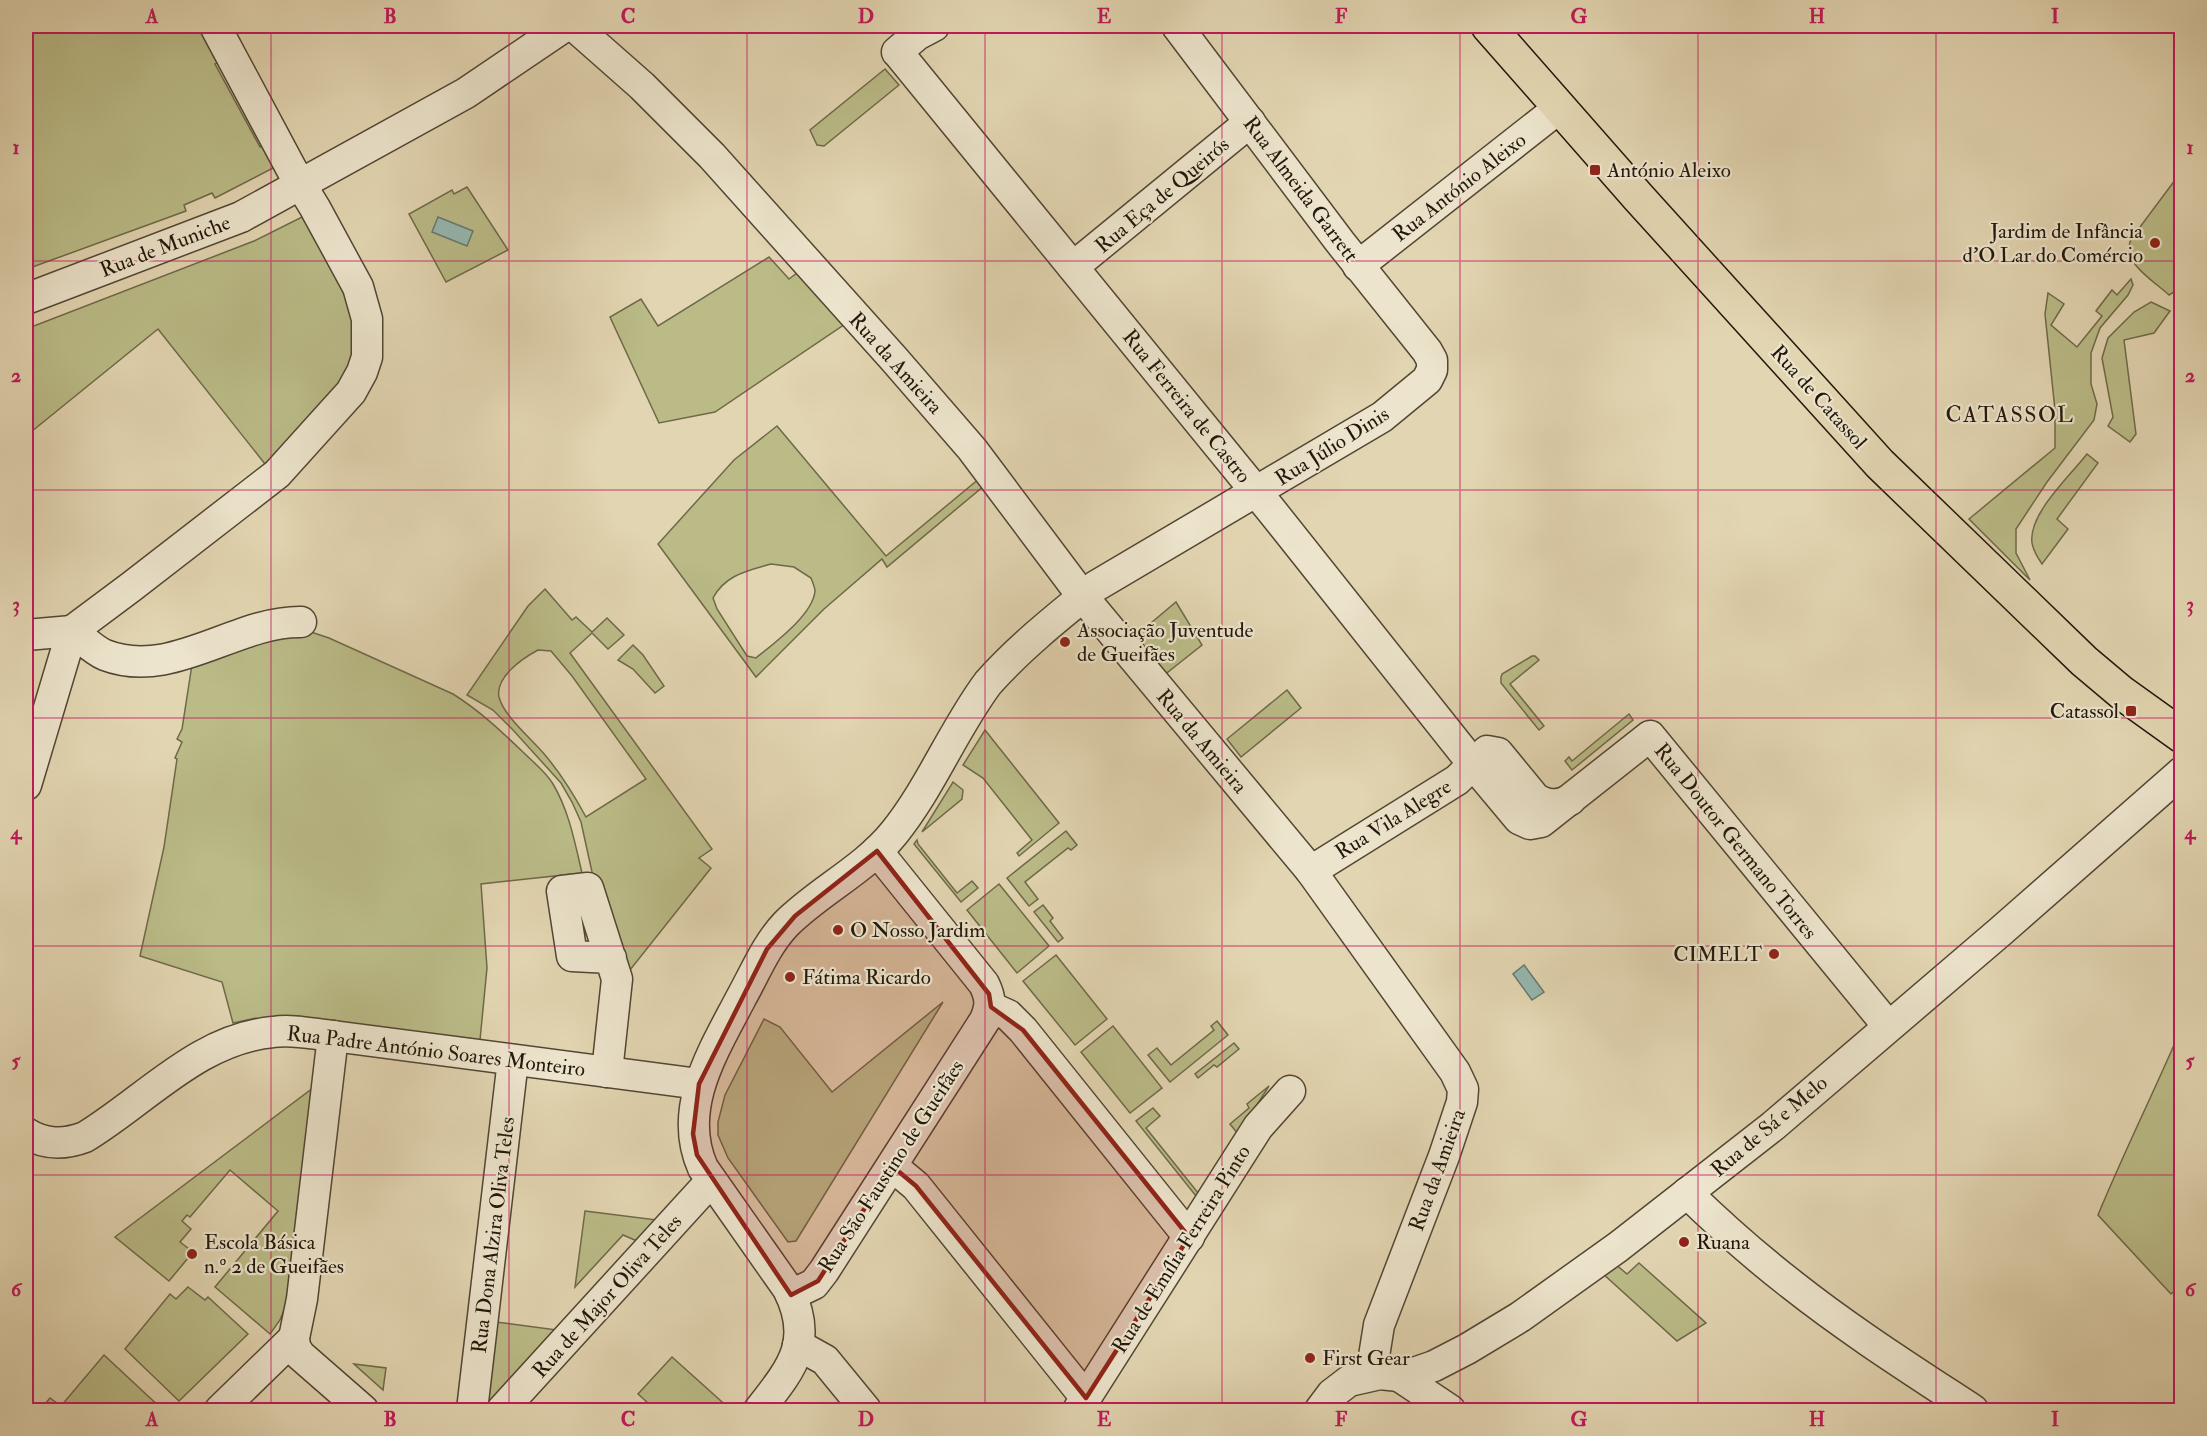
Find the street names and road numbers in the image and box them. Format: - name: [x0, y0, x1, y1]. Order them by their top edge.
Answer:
- street label: Rua Almeida Garrett: [1237, 111, 1364, 268]
- street label: Rua António Aleixo: [1387, 127, 1532, 248]
- street label: Rua Eça de Queirós: [1090, 131, 1235, 259]
- street label: Rua de Muniche: [96, 209, 235, 284]
- street label: Rua da Amieira: [843, 307, 949, 420]
- street label: Rua Ferreira de Castro: [1116, 324, 1257, 489]
- street label: Rua de Catassol: [1765, 339, 1873, 456]
- street label: Rua Júlio Dinis: [1270, 401, 1394, 492]
- street label: Rua da Amieira: [1150, 684, 1253, 799]
- street label: Rua Doutor Germano Torres: [1648, 738, 1823, 945]
- street label: Rua Vila Alegre: [1330, 773, 1457, 866]
- street label: Rua Padre António Soares Monteiro: [285, 1020, 587, 1083]
- street label: Rua São Faustino de Gueifães: [812, 1055, 970, 1278]
- street label: Rua de Sá e Melo: [1705, 1070, 1833, 1183]
- street label: Rua da Amieira: [1403, 1105, 1472, 1235]
- street label: Rua Dona Alzira Oliva Teles: [466, 1115, 521, 1355]
- street label: Rua de Emília Ferreira Pinto: [1106, 1140, 1257, 1359]
- street label: Rua de Major Oliva Teles: [527, 1209, 688, 1384]

